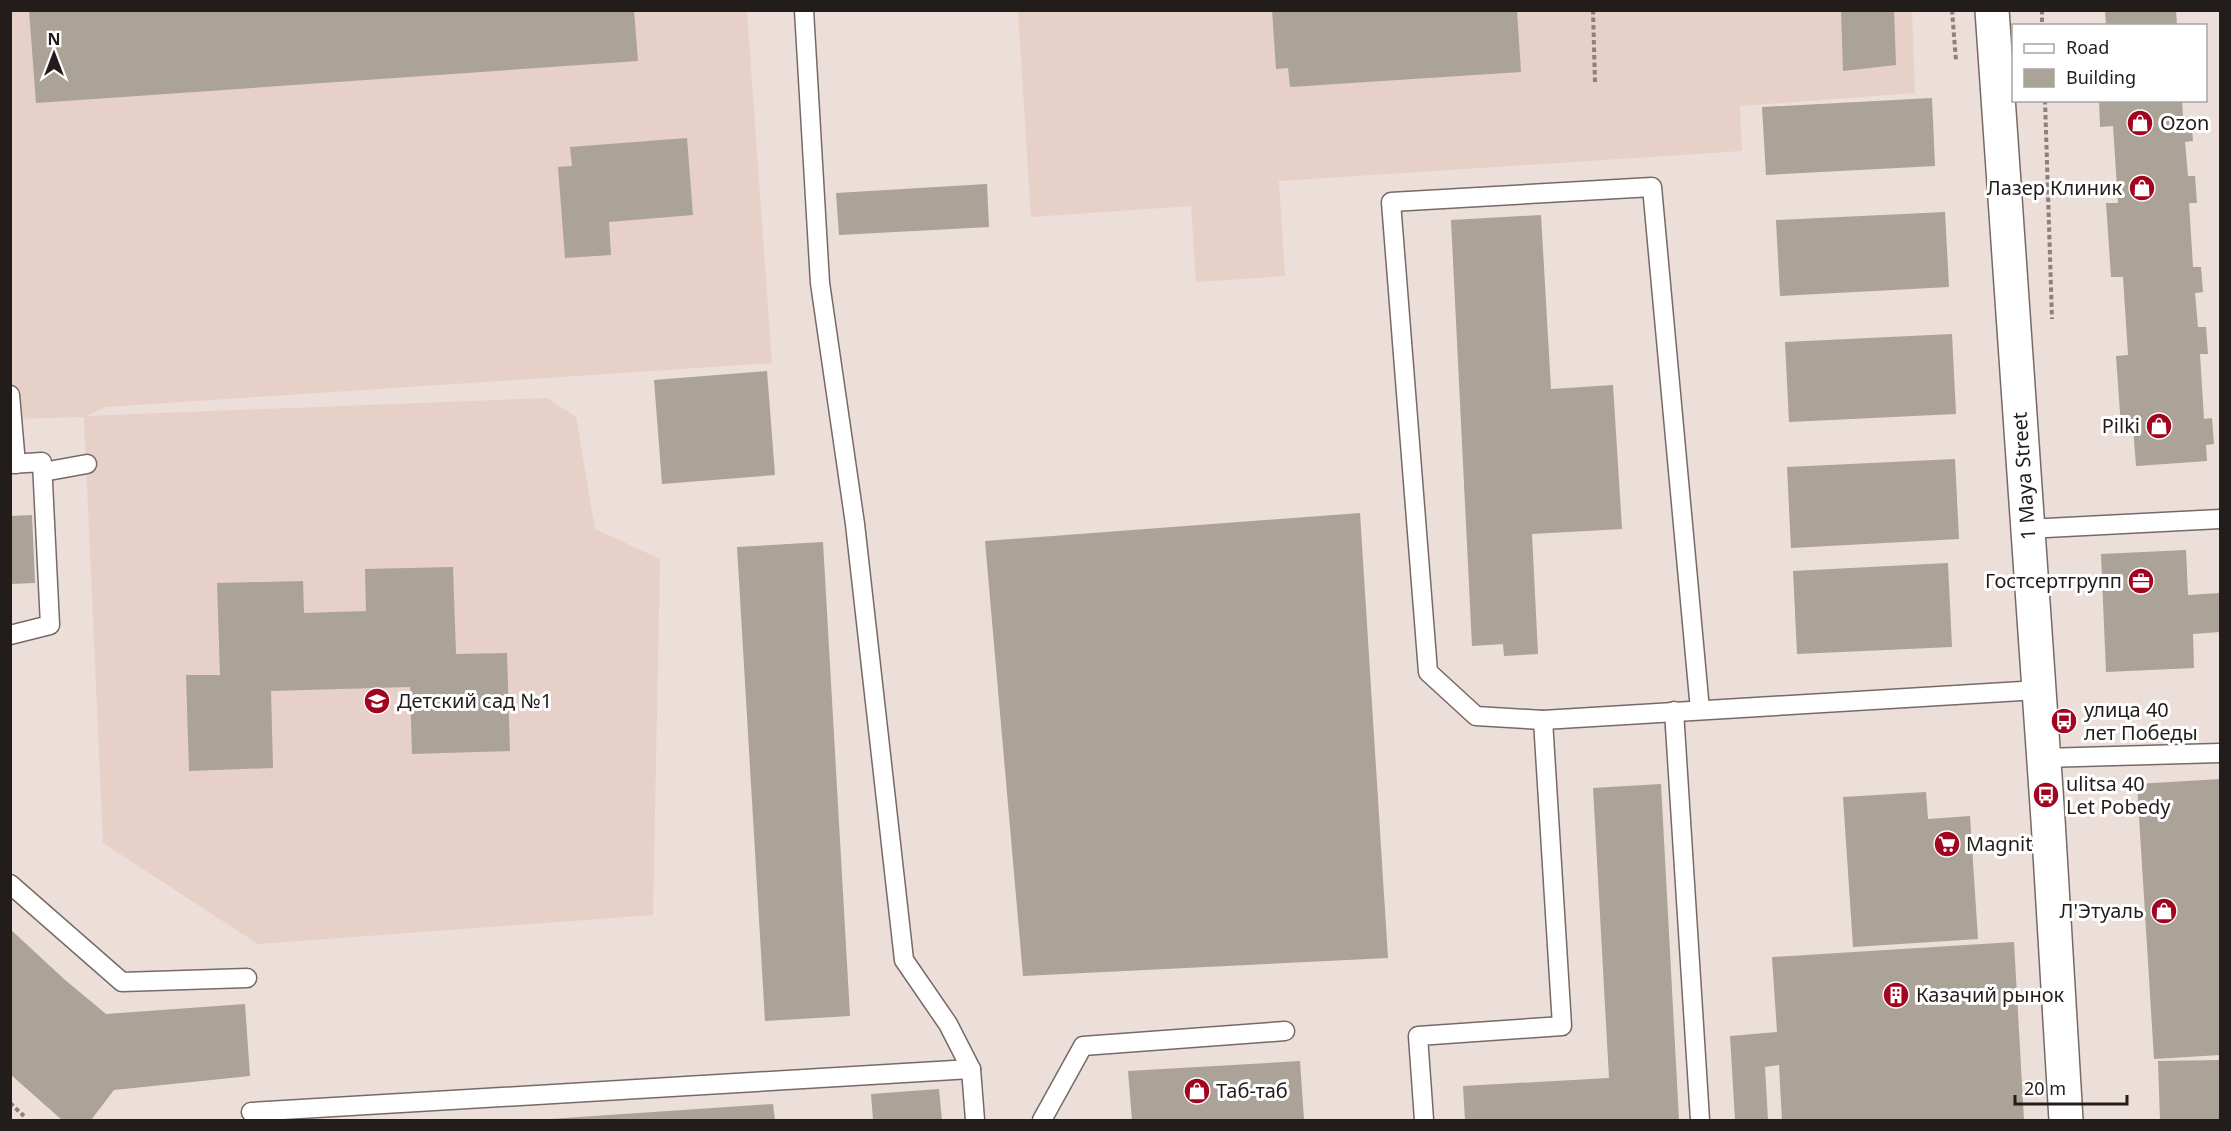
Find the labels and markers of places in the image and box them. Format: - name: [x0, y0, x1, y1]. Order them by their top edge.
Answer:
- shop icon: Ozon: [2125, 108, 2155, 138]
- place label: Ozon: [2160, 109, 2209, 136]
- shop icon: Лазер Клиник: [2127, 173, 2157, 203]
- place label: Лазер Клиник: [1987, 174, 2122, 201]
- shop icon: Pilki: [2144, 411, 2174, 441]
- place label: Pilki: [2102, 412, 2140, 439]
- office icon: Гостсертгрупп: [2126, 566, 2156, 596]
- place label: Гостсертгрупп: [1985, 567, 2122, 594]
- school or university icon: Детский сад №1: [362, 686, 392, 716]
- place label: Детский сад №1: [397, 687, 552, 714]
- place label: улица 40 лет Победы: [2084, 696, 2198, 746]
- bus stop icon: улица 40 лет Победы: [2049, 706, 2079, 736]
- place label: ulitsa 40 Let Pobedy: [2066, 770, 2171, 820]
- bus stop icon: ulitsa 40 Let Pobedy: [2031, 780, 2061, 810]
- supermarket icon: Magnit: [1932, 829, 1962, 859]
- place label: Magnit: [1966, 830, 2032, 857]
- shop icon: Л'Этуаль: [2149, 896, 2179, 926]
- place label: Л'Этуаль: [2060, 897, 2144, 924]
- building icon: Казачий рынок: [1881, 980, 1911, 1010]
- place label: Казачий рынок: [1916, 981, 2065, 1008]
- shop icon: Таб-таб: [1182, 1076, 1212, 1106]
- place label: Таб-таб: [1216, 1077, 1288, 1104]

